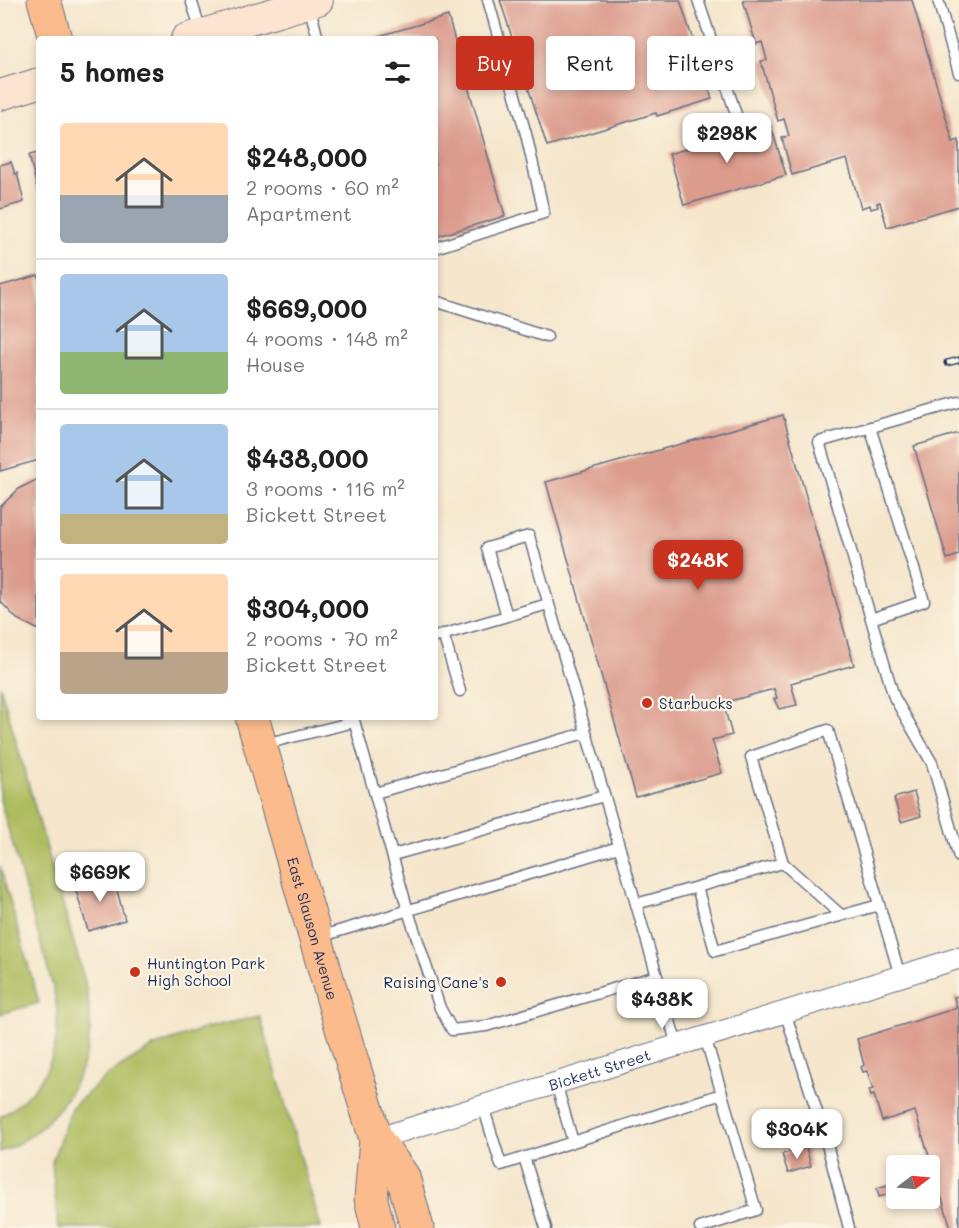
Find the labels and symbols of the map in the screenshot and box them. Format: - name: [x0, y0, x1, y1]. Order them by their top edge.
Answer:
- pin: $298K: [685, 113, 769, 164]
- pin: $248K: [656, 540, 740, 591]
- place label: Starbucks: [659, 693, 733, 713]
- marker: Starbucks: [640, 696, 654, 710]
- pin: $669K: [58, 852, 142, 903]
- street label: East Slauson Avenue: [283, 855, 343, 1002]
- place label: Huntington Park High School: [147, 953, 265, 990]
- marker: Huntington Park High School: [128, 965, 142, 979]
- place label: Raising Cane's: [384, 972, 489, 992]
- marker: Raising Cane's: [494, 975, 508, 989]
- pin: $438K: [620, 979, 704, 1030]
- street label: Bickett Street: [546, 1044, 653, 1095]
- pin: $304K: [755, 1109, 839, 1160]
- north arrow: [886, 1155, 940, 1209]

